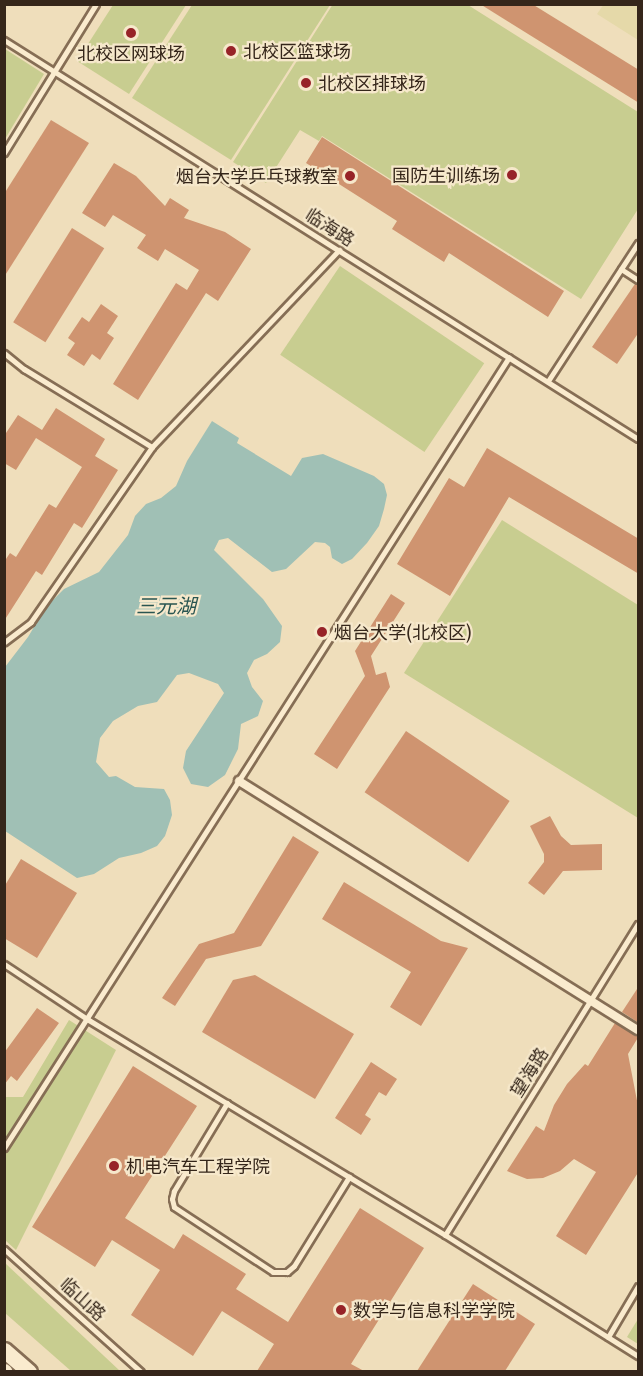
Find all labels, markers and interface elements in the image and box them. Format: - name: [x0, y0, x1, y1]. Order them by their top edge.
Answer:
- marker: 北校区网球场: [124, 26, 138, 40]
- place label: 北校区篮球场: [243, 40, 351, 62]
- place label: 北校区网球场: [77, 42, 185, 64]
- marker: 北校区篮球场: [224, 44, 238, 58]
- place label: 北校区排球场: [318, 72, 426, 94]
- marker: 北校区排球场: [299, 76, 313, 90]
- place label: 国防生训练场: [392, 164, 500, 186]
- place label: 烟台大学乒乓球教室: [176, 165, 338, 187]
- marker: 国防生训练场: [505, 168, 519, 182]
- marker: 烟台大学乒乓球教室: [343, 169, 357, 183]
- street label: 临海路: [301, 204, 359, 250]
- water label: 三元湖: [136, 592, 196, 616]
- place label: 烟台大学(北校区): [334, 621, 472, 643]
- marker: 烟台大学(北校区): [315, 625, 329, 639]
- street label: 望海路: [506, 1043, 552, 1101]
- place label: 机电汽车工程学院: [126, 1155, 270, 1177]
- marker: 机电汽车工程学院: [107, 1159, 121, 1173]
- street label: 临山路: [56, 1273, 110, 1325]
- place label: 数学与信息科学学院: [353, 1299, 515, 1321]
- marker: 数学与信息科学学院: [334, 1303, 348, 1317]

